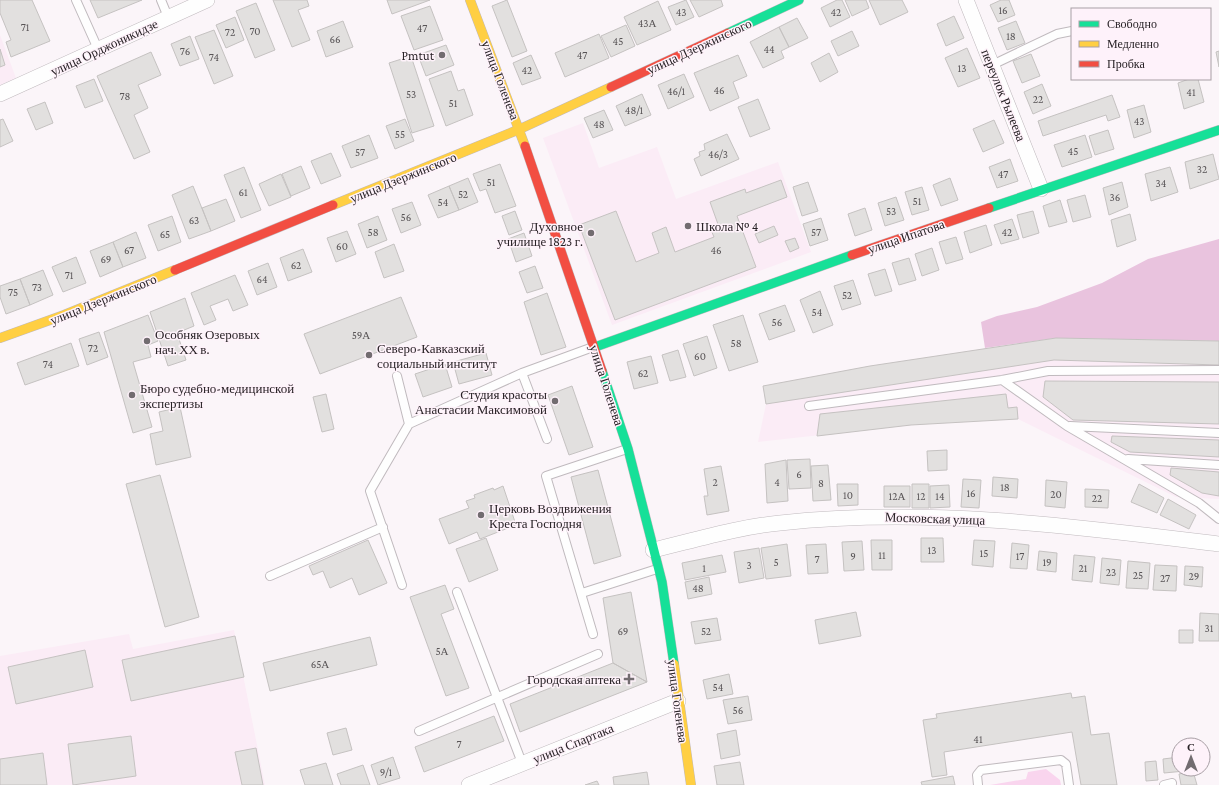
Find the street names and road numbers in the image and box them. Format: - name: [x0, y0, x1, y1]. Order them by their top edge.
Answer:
- street label: улица Орджоникидзе: [48, 16, 161, 79]
- street label: улица Дзержинского: [645, 16, 754, 77]
- street label: улица Голенева: [478, 38, 523, 122]
- street label: переулок Рылеева: [978, 47, 1029, 144]
- street label: улица Дзержинского: [348, 149, 459, 206]
- street label: улица Ипатова: [866, 216, 947, 257]
- street label: улица Дзержинского: [48, 271, 159, 328]
- street label: улица Голенева: [586, 343, 627, 428]
- street label: Московская улица: [885, 509, 986, 528]
- street label: улица Голенева: [664, 658, 691, 744]
- street label: улица Спартака: [531, 720, 616, 766]

